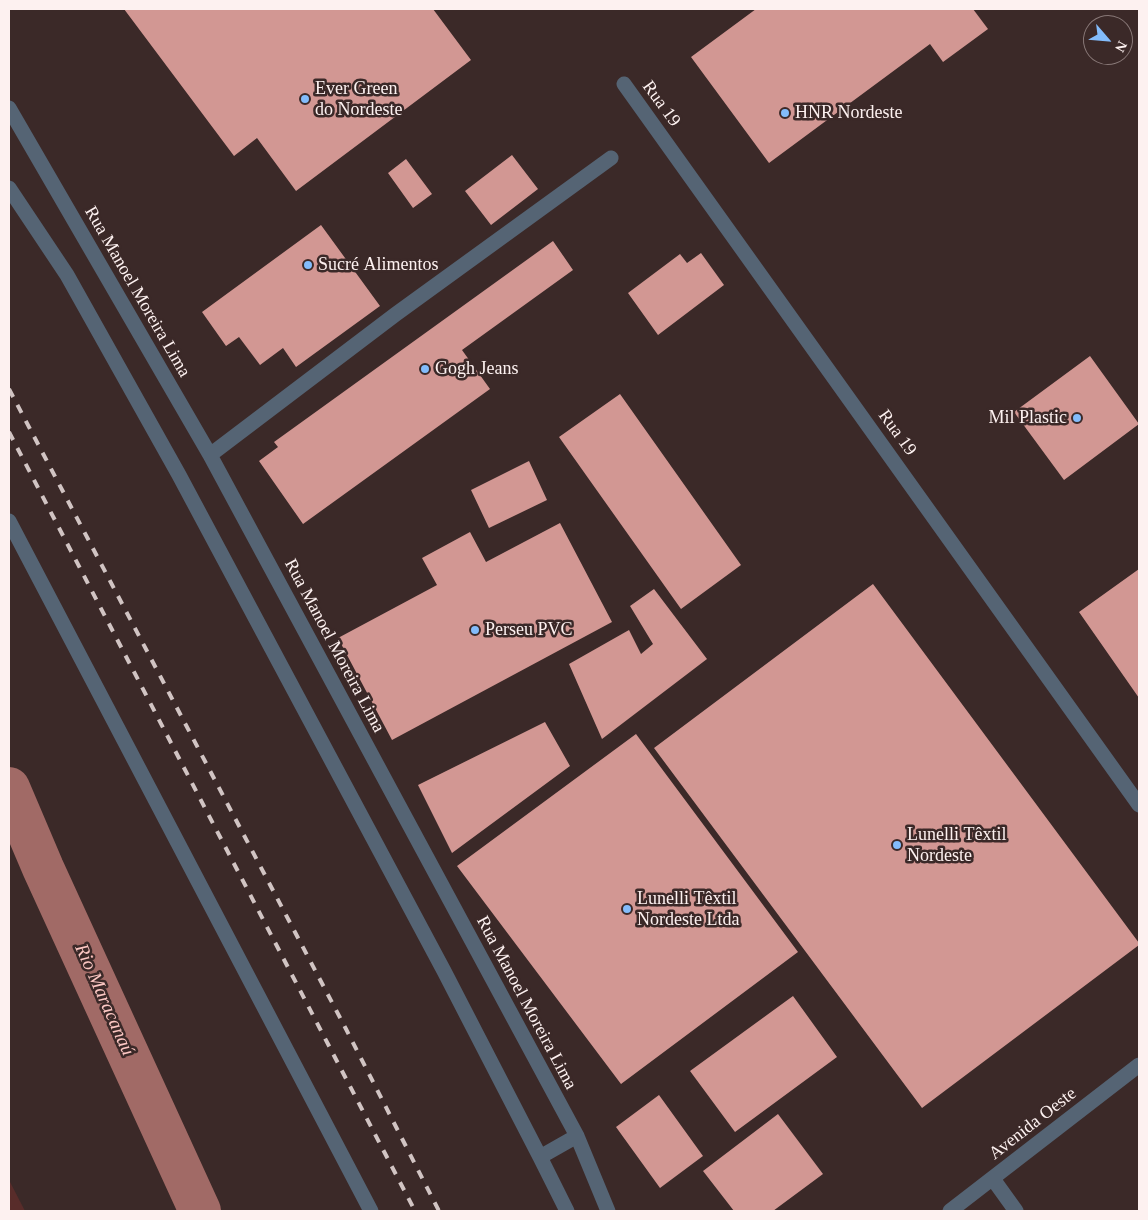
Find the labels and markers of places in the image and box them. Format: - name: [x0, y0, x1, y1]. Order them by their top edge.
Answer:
- place label: Ever Green do Nordeste: [315, 78, 402, 120]
- marker: Ever Green do Nordeste: [299, 93, 311, 105]
- place label: HNR Nordeste: [795, 102, 902, 124]
- marker: HNR Nordeste: [779, 107, 791, 119]
- place label: Sucré Alimentos: [318, 254, 438, 276]
- marker: Sucré Alimentos: [302, 259, 314, 271]
- place label: Gogh Jeans: [435, 358, 518, 380]
- marker: Gogh Jeans: [419, 363, 431, 375]
- place label: Mil Plastic: [988, 407, 1067, 429]
- marker: Mil Plastic: [1071, 412, 1083, 424]
- place label: Perseu PVC: [485, 619, 573, 641]
- marker: Perseu PVC: [469, 624, 481, 636]
- place label: Lunelli Têxtil Nordeste: [907, 824, 1006, 866]
- marker: Lunelli Têxtil Nordeste: [891, 839, 903, 851]
- place label: Lunelli Têxtil Nordeste Ltda: [637, 888, 739, 931]
- marker: Lunelli Têxtil Nordeste Ltda: [621, 903, 633, 915]

